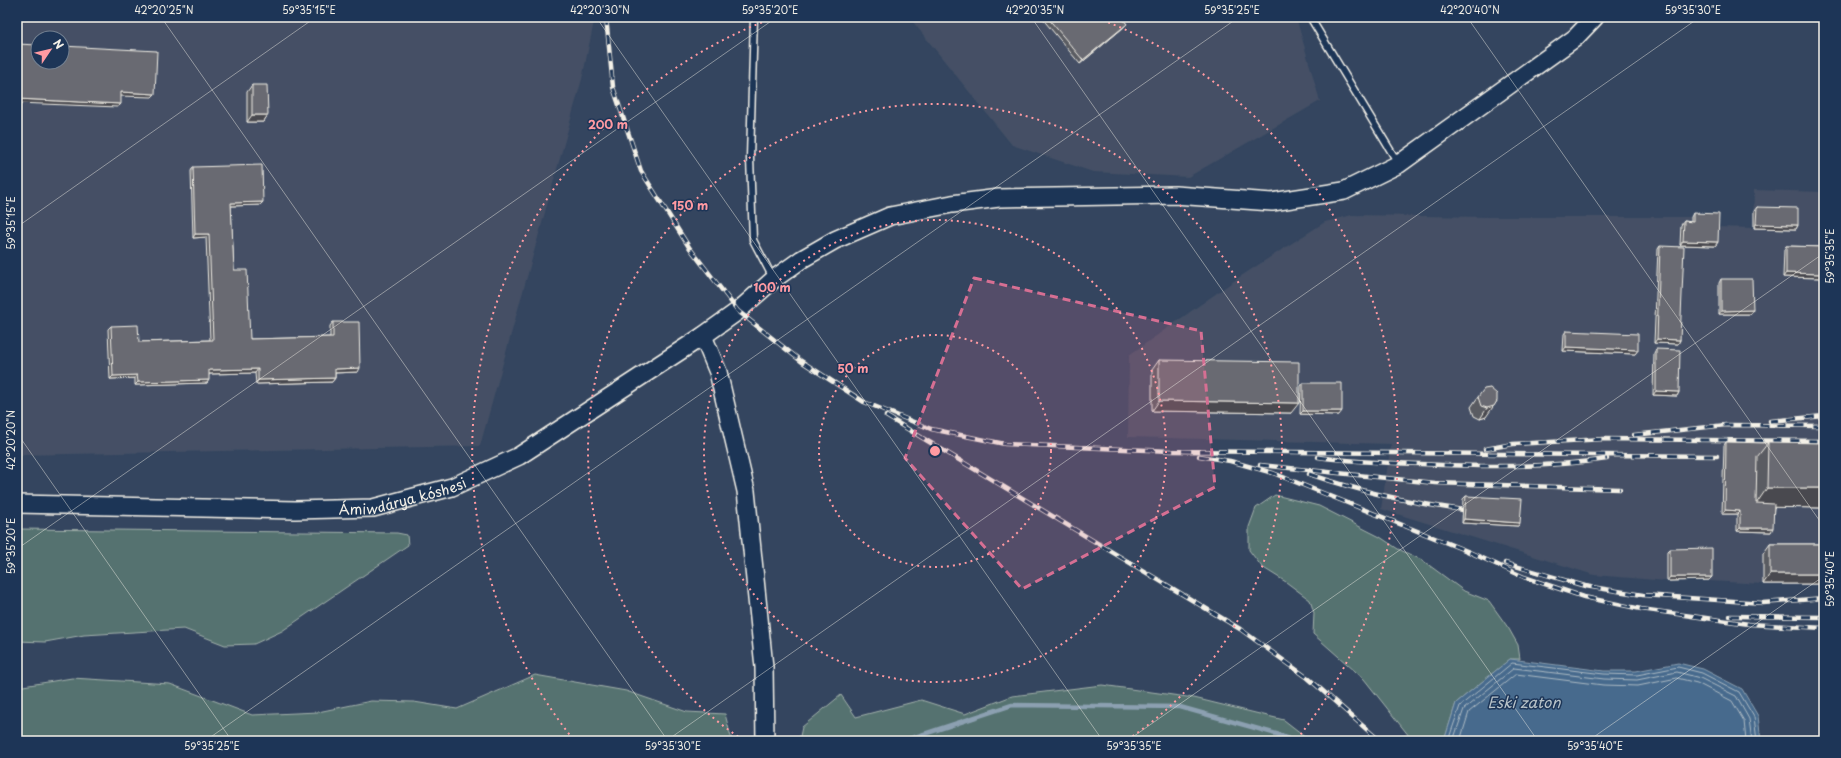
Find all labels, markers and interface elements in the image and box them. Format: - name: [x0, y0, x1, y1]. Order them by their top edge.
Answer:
- text: 42°20'25"N: [134, 2, 194, 17]
- text: 59°35'15"E: [282, 2, 336, 17]
- text: 42°20'30"N: [570, 2, 630, 17]
- text: 59°35'20"E: [742, 2, 798, 17]
- text: 42°20'35"N: [1006, 2, 1065, 17]
- text: 59°35'25"E: [1204, 2, 1260, 17]
- text: 42°20'40"N: [1440, 2, 1500, 17]
- text: 59°35'30"E: [1665, 2, 1721, 17]
- north arrow: [30, 30, 70, 70]
- text: N: [49, 36, 68, 53]
- text: 200 m: [588, 115, 628, 133]
- text: 59°35'15"E: [3, 196, 18, 250]
- text: 150 m: [672, 196, 708, 214]
- text: 59°35'35"E: [1822, 228, 1837, 284]
- text: 100 m: [753, 278, 791, 296]
- text: 50 m: [837, 359, 869, 377]
- text: 42°20'20"N: [3, 410, 18, 470]
- centre of rings: [928, 444, 942, 458]
- street label: Ámiwdárya kóshesi: [338, 471, 470, 519]
- text: 59°35'20"E: [3, 518, 18, 574]
- text: 59°35'40"E: [1822, 551, 1837, 607]
- water label: Eski zaton: [1488, 690, 1561, 713]
- text: 59°35'25"E: [184, 738, 240, 753]
- text: 59°35'30"E: [645, 738, 701, 753]
- text: 59°35'35"E: [1106, 738, 1162, 753]
- text: 59°35'40"E: [1567, 738, 1623, 753]

